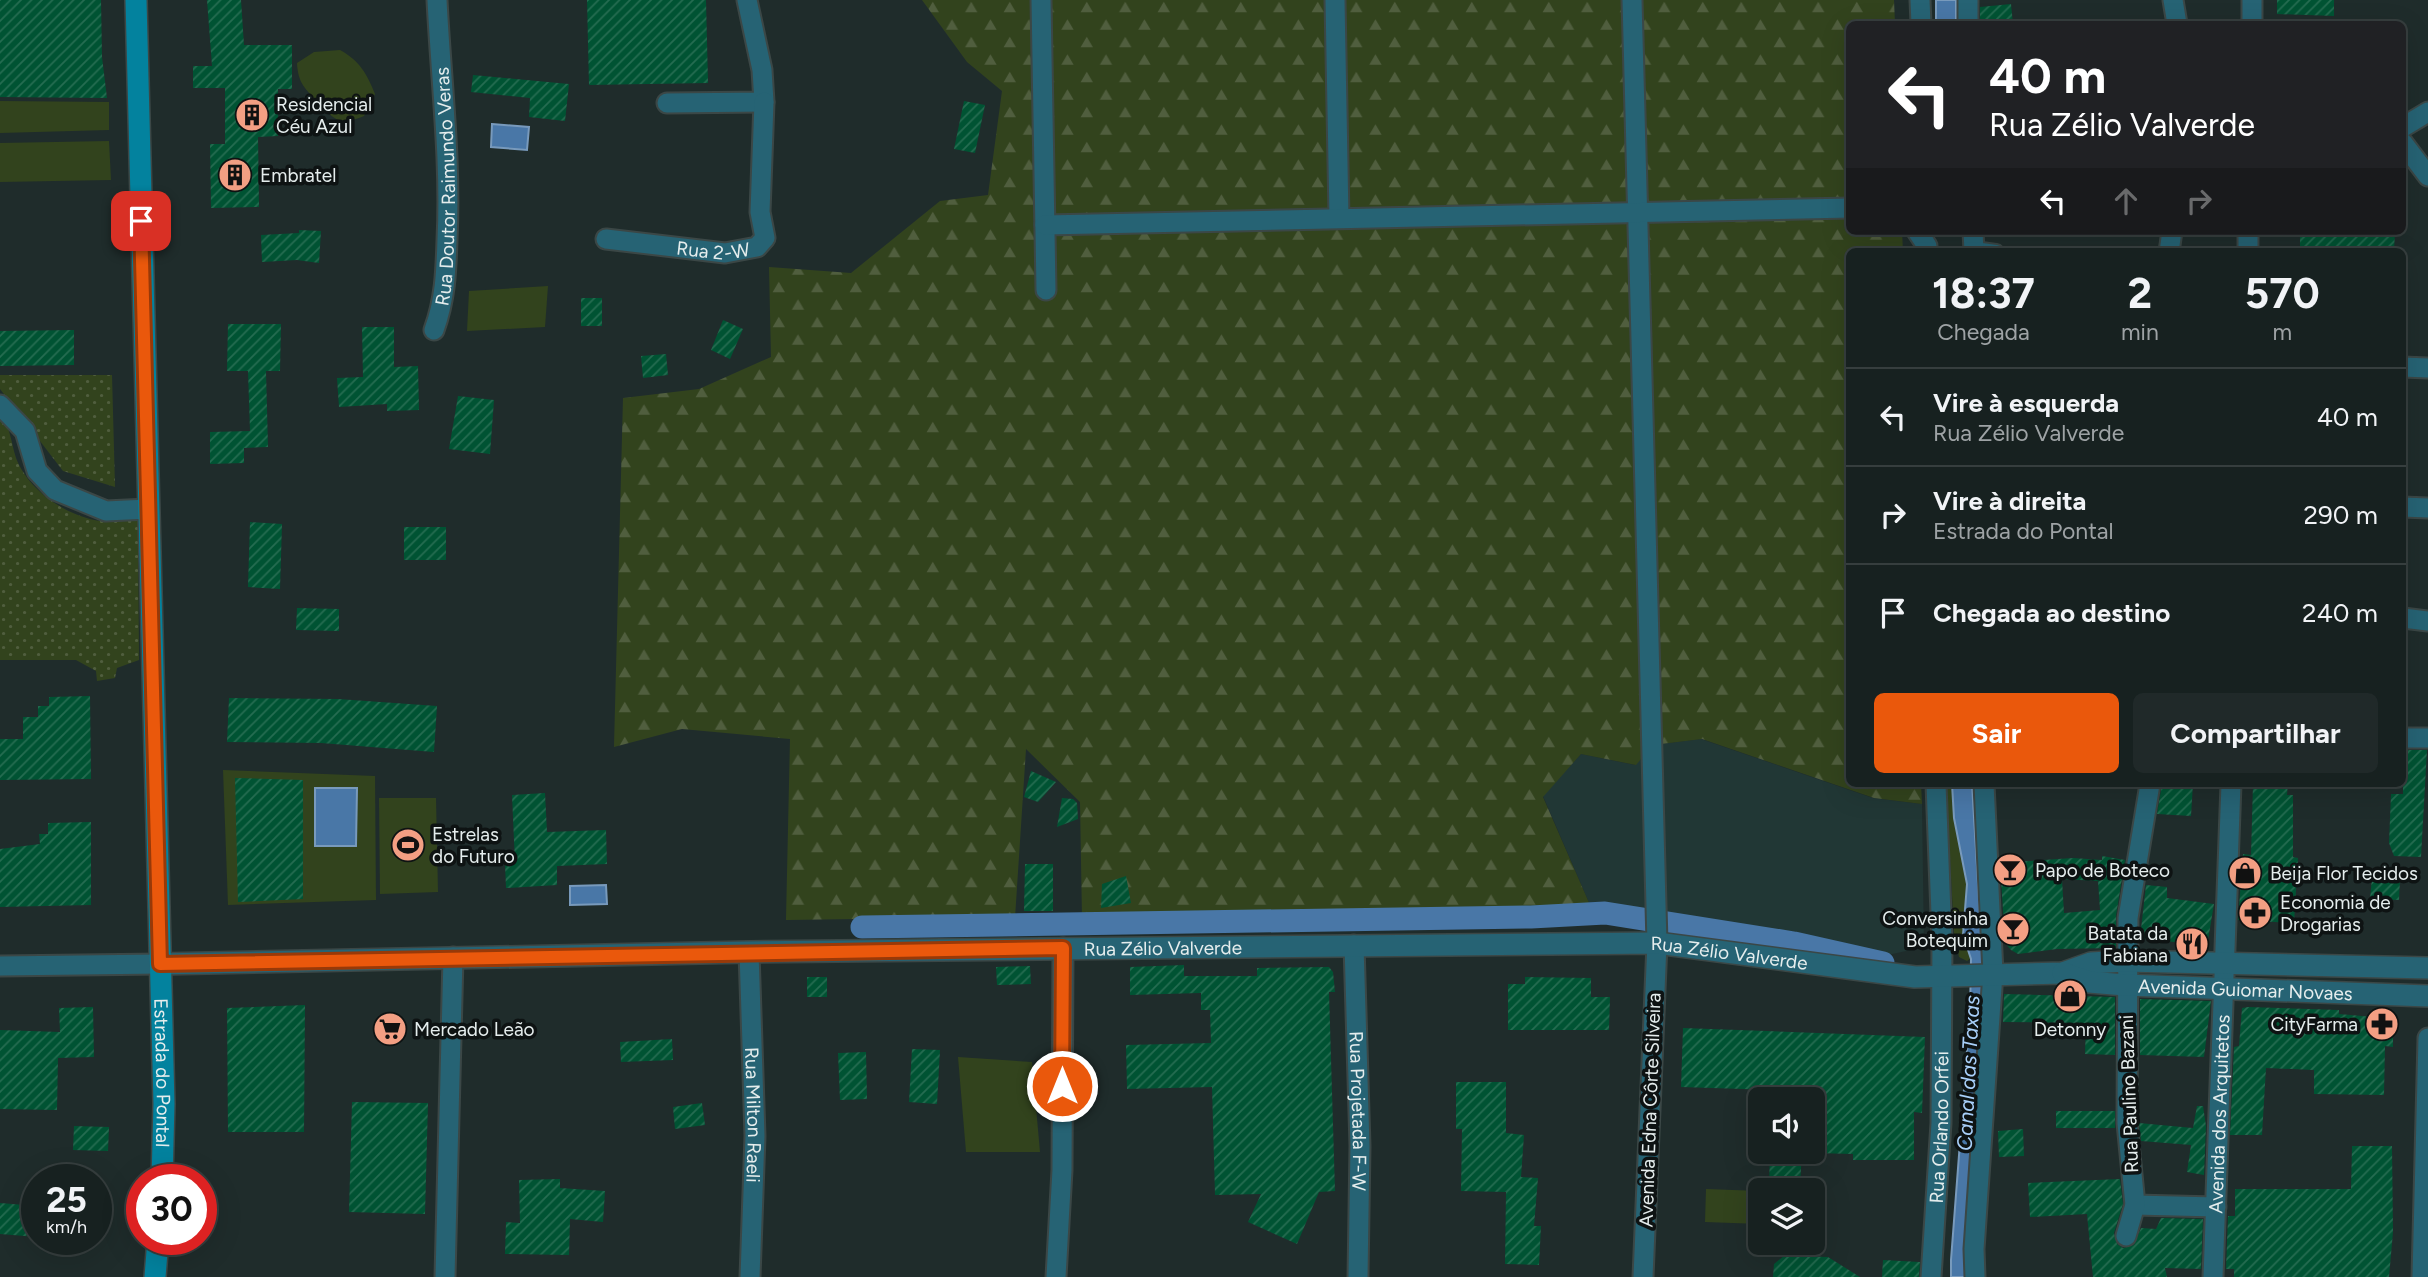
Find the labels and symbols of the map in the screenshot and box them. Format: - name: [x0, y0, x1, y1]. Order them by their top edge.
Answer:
- street label: Rua Doutor Raimundo Veras: [430, 66, 459, 308]
- place label: Residencial Céu Azul: [276, 93, 372, 138]
- building icon: Residencial Céu Azul: [233, 96, 271, 134]
- building icon: Embratel: [216, 156, 254, 194]
- place label: Embratel: [260, 164, 336, 187]
- pin: [111, 191, 171, 251]
- street label: Rua 2-W: [675, 236, 752, 265]
- place label: Estrelas do Futuro: [432, 823, 515, 868]
- sports icon: Estrelas do Futuro: [389, 826, 427, 864]
- bar icon: Papo de Boteco: [1991, 851, 2029, 889]
- shop icon: Beija Flor Tecidos: [2226, 854, 2264, 892]
- place label: Papo de Boteco: [2035, 859, 2170, 882]
- place label: Beija Flor Tecidos: [2270, 862, 2418, 885]
- place label: Economia de Drogarias: [2280, 891, 2391, 936]
- pharmacy icon: Economia de Drogarias: [2236, 894, 2274, 932]
- place label: Conversinha Botequim: [1882, 907, 1988, 952]
- bar icon: Conversinha Botequim: [1994, 910, 2032, 948]
- place label: Batata da Fabiana: [2088, 922, 2168, 967]
- restaurant icon: Batata da Fabiana: [2173, 925, 2211, 963]
- street label: Rua Zélio Valverde: [1651, 931, 1809, 974]
- street label: Rua Zélio Valverde: [1084, 936, 1242, 960]
- street label: Avenida Guiomar Novaes: [2137, 974, 2353, 1005]
- shop icon: Detonny: [2051, 977, 2089, 1015]
- street label: Avenida Edna Côrte Silveira: [1634, 992, 1666, 1228]
- water label: Canal das Taxas: [1951, 994, 1985, 1151]
- street label: Estrada do Pontal: [150, 998, 176, 1148]
- pharmacy icon: CityFarma: [2363, 1005, 2401, 1043]
- supermarket icon: Mercado Leão: [371, 1010, 409, 1048]
- place label: CityFarma: [2271, 1013, 2358, 1036]
- street label: Avenida dos Arquitetos: [2204, 1014, 2234, 1214]
- street label: Rua Paulino Bazani: [2115, 1015, 2143, 1173]
- place label: Mercado Leão: [414, 1018, 535, 1041]
- place label: Detonny: [2034, 1018, 2106, 1041]
- street label: Rua Projetada F-W: [1345, 1031, 1372, 1192]
- street label: Rua Milton Raeli: [741, 1047, 767, 1183]
- position arrow: [1025, 1049, 1099, 1123]
- street label: Rua Orlando Orfei: [1924, 1051, 1953, 1204]
- speed limit sign: 30: [126, 1164, 217, 1255]

